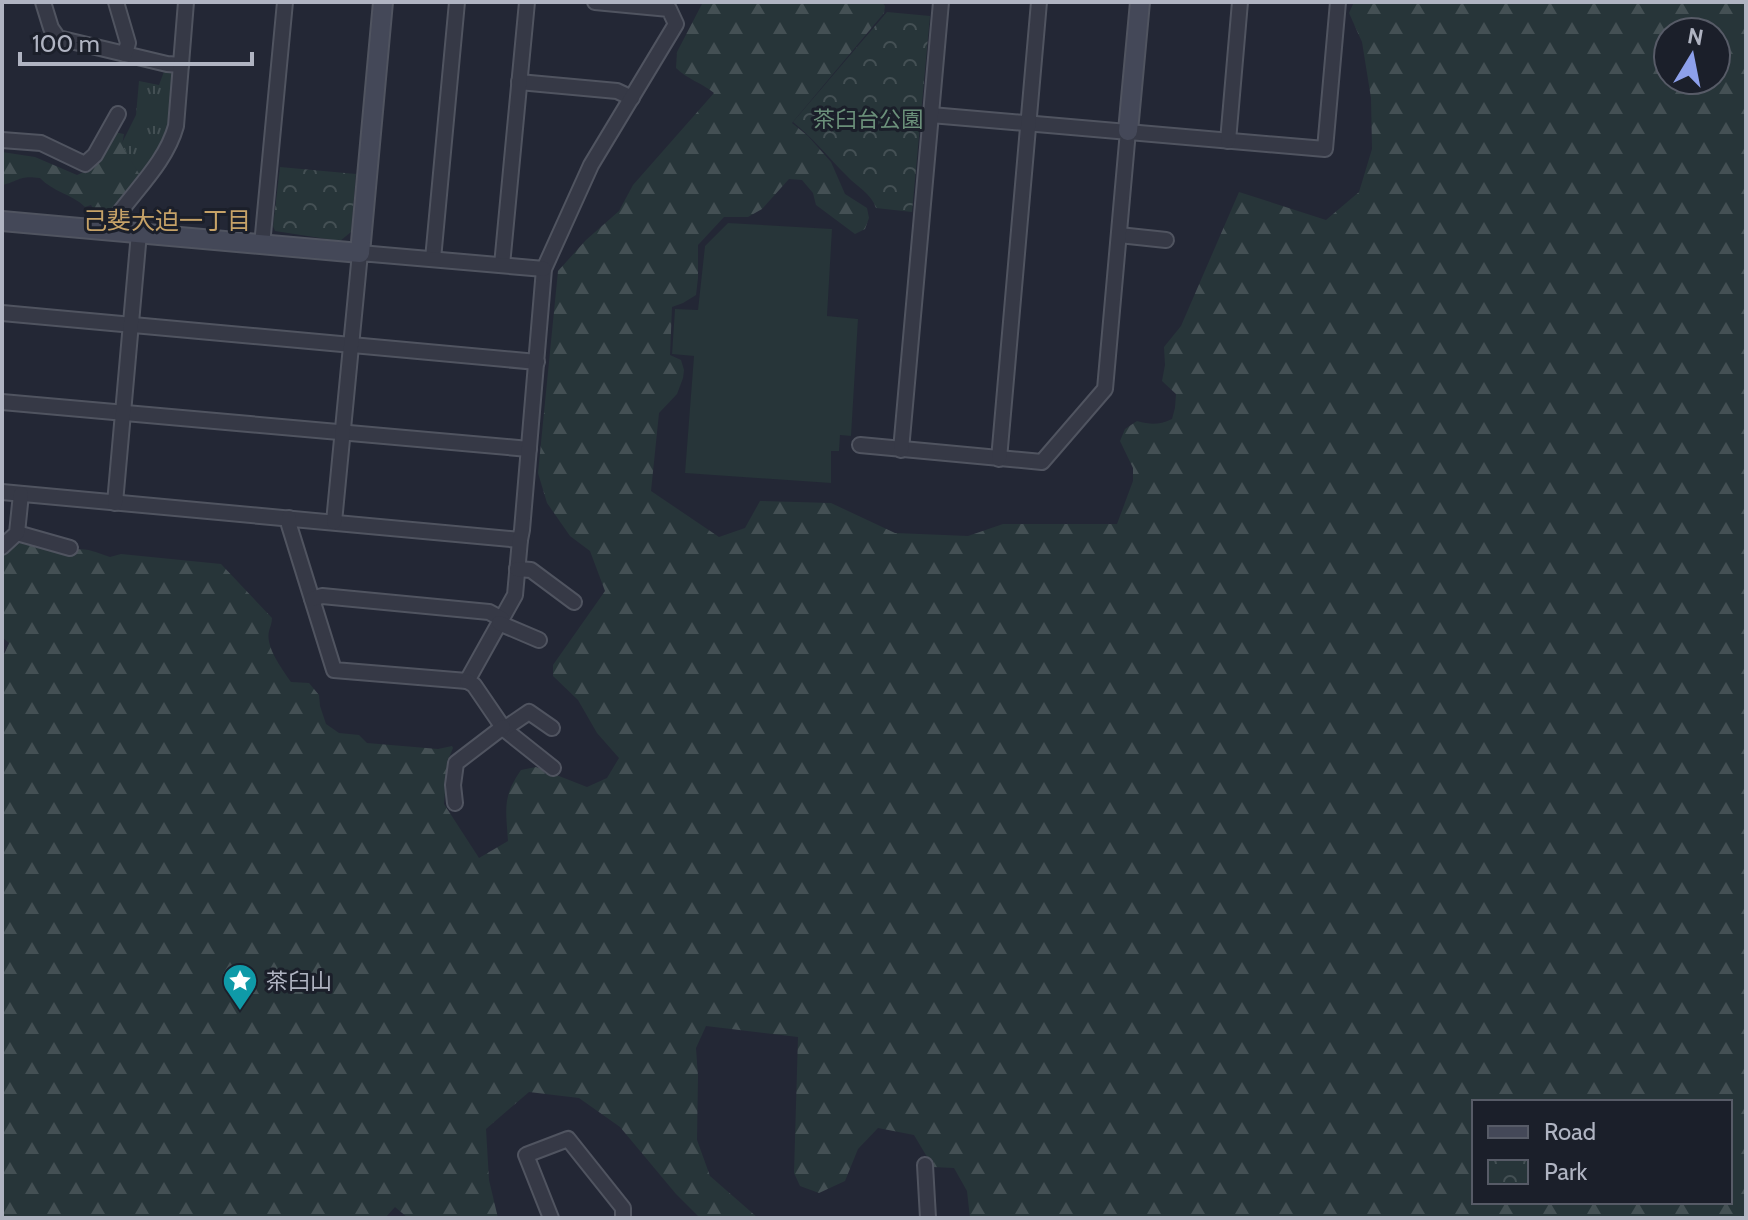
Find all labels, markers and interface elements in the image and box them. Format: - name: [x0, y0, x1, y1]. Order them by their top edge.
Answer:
- scale bar: [20, 16, 252, 66]
- north arrow: [1652, 16, 1732, 96]
- text: N: [1685, 22, 1705, 51]
- text: 100 m: [32, 29, 100, 58]
- park label: 茶臼台公園: [813, 106, 923, 133]
- district label: 己斐大迫一丁目: [83, 206, 251, 235]
- place icon: 茶臼山: [221, 962, 259, 1012]
- place label: 茶臼山: [266, 968, 332, 995]
- legend: [1472, 1100, 1732, 1204]
- text: Road: [1544, 1117, 1596, 1146]
- text: Park: [1544, 1157, 1587, 1186]

